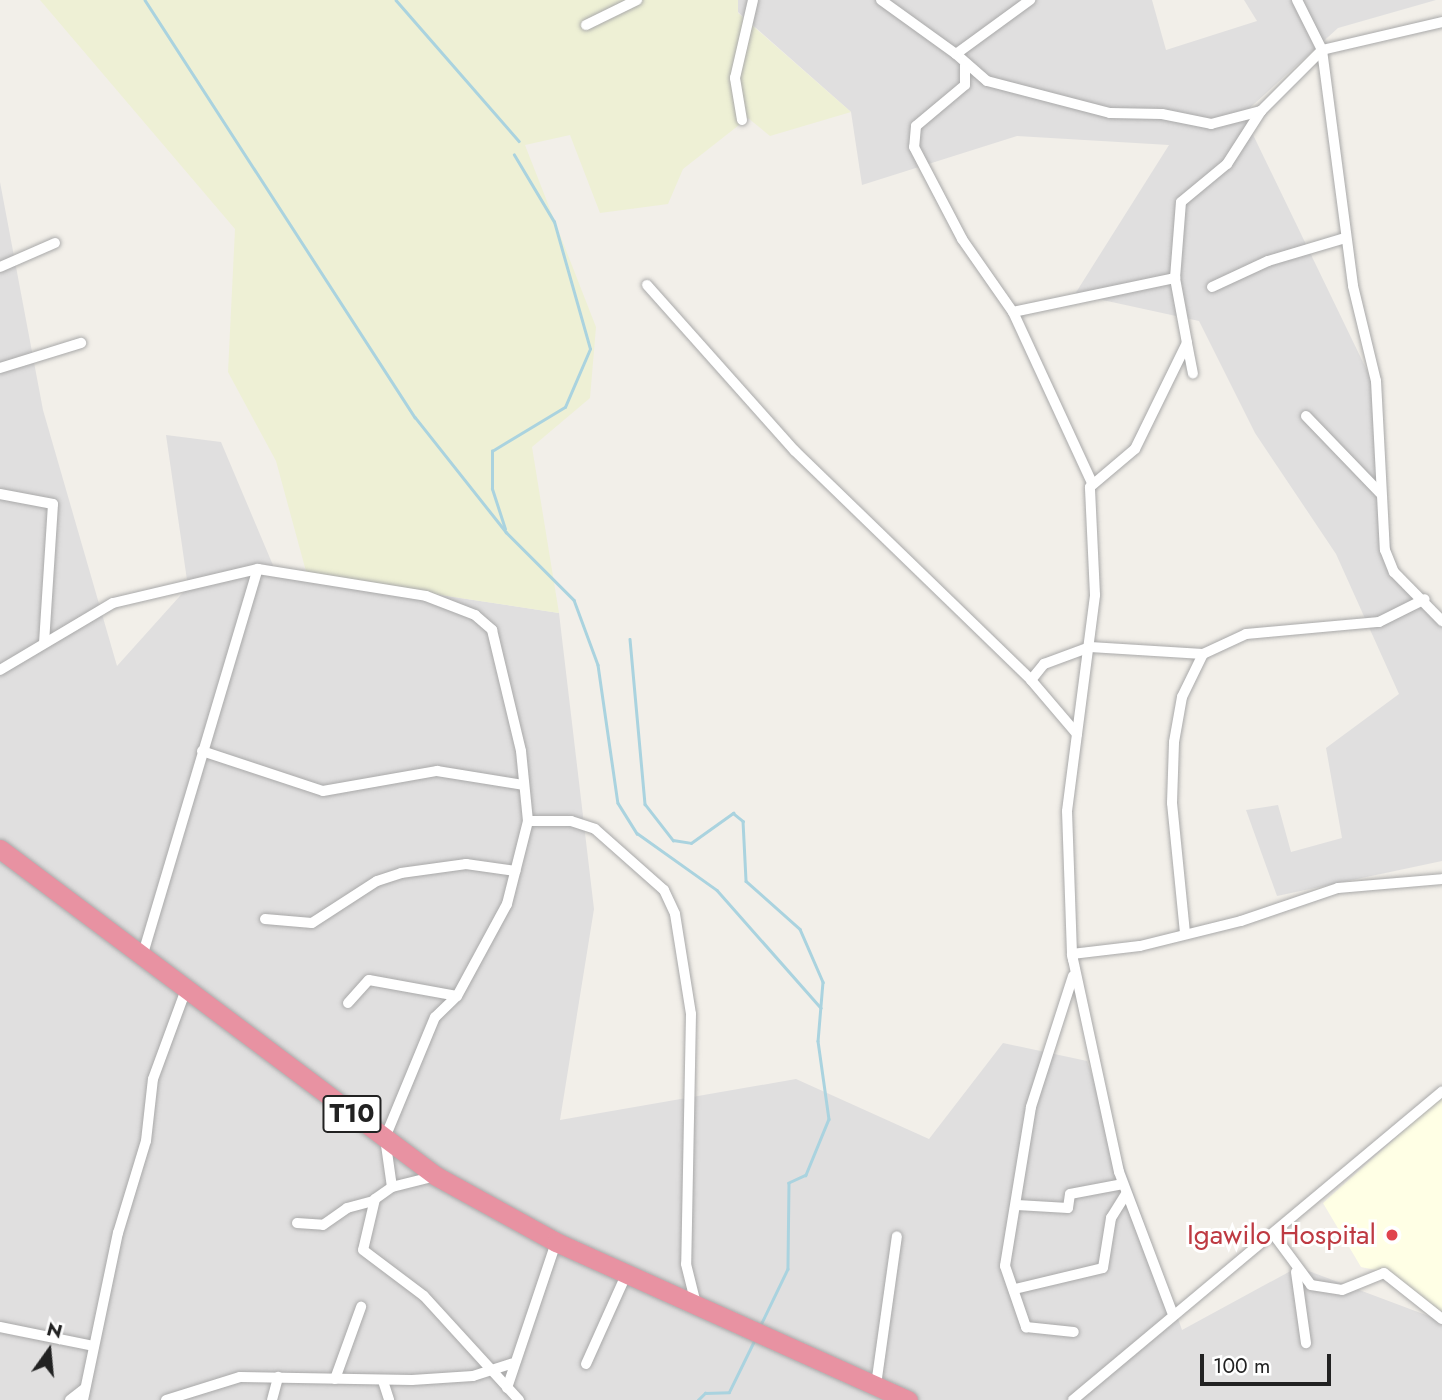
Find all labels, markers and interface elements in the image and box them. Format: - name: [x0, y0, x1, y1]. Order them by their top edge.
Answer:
- road number: T10: [322, 1092, 382, 1136]
- place label: Igawilo Hospital: [1187, 1218, 1376, 1252]
- marker: Igawilo Hospital: [1382, 1225, 1402, 1245]
- text: N: [44, 1315, 65, 1345]
- north arrow: [14, 1316, 84, 1386]
- scale bar: [1204, 1340, 1335, 1384]
- text: 100 m: [1213, 1351, 1270, 1381]

